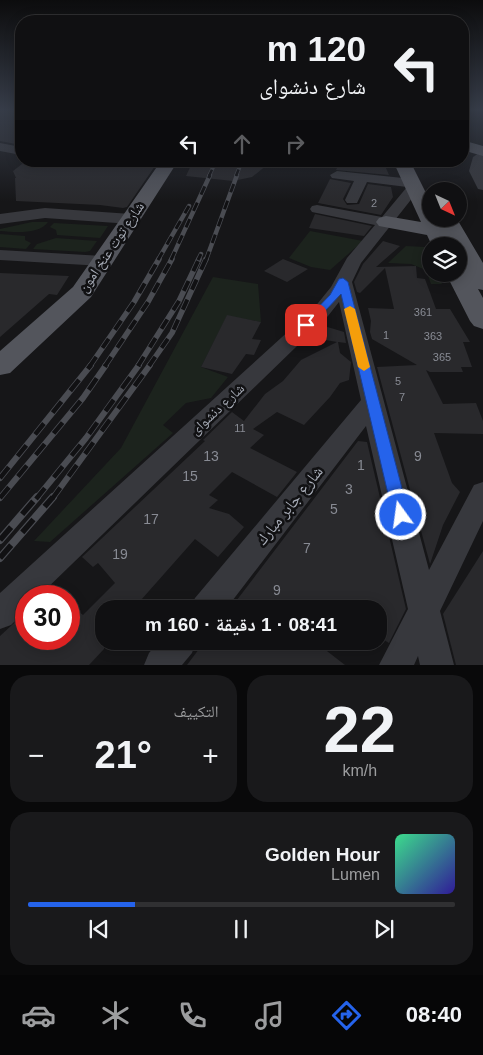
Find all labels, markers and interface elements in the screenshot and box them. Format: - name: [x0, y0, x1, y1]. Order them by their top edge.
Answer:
- text: 120 m: [267, 29, 366, 68]
- icon: left: [384, 35, 449, 100]
- text: شارع دنشواى: [259, 74, 366, 99]
- icon: left: [175, 130, 203, 158]
- icon: ahead: [228, 130, 256, 158]
- icon: right: [281, 130, 309, 158]
- north arrow: [422, 182, 468, 228]
- map controls: [422, 182, 467, 282]
- house number: 2: [371, 197, 377, 209]
- street label: شارع توت عنخ امون: [75, 199, 149, 296]
- button: layers: [422, 237, 467, 282]
- pin: [285, 304, 327, 346]
- house number: 361: [414, 306, 432, 318]
- icon: arrive: [292, 311, 320, 339]
- house number: 1: [383, 329, 389, 341]
- house number: 363: [424, 330, 442, 342]
- house number: 365: [433, 351, 451, 363]
- house number: 5: [395, 375, 401, 387]
- street label: شارع دنشواى: [187, 380, 249, 439]
- house number: 7: [399, 391, 405, 403]
- house number: 11: [234, 422, 246, 434]
- house number: 13: [203, 448, 219, 464]
- house number: 9: [414, 448, 422, 464]
- house number: 1: [357, 457, 365, 473]
- street label: شارع جابر مبارك: [253, 463, 328, 549]
- house number: 15: [182, 468, 198, 484]
- house number: 3: [345, 481, 353, 497]
- position arrow: [374, 488, 426, 540]
- house number: 5: [330, 501, 338, 517]
- house number: 17: [143, 511, 159, 527]
- house number: 7: [303, 540, 311, 556]
- house number: 19: [112, 546, 128, 562]
- house number: 9: [273, 582, 281, 598]
- speed limit sign: 30: [15, 585, 80, 650]
- text: 08:41 · 1 دقيقة · 160 m: [145, 614, 337, 635]
- text: 22: [324, 693, 396, 766]
- text: التكييف: [174, 703, 219, 720]
- text: 21°: [95, 734, 152, 776]
- text: −: [28, 740, 44, 771]
- text: +: [202, 740, 219, 771]
- text: km/h: [342, 762, 377, 779]
- text: Golden Hour: [265, 844, 380, 865]
- text: Lumen: [331, 866, 380, 883]
- icon: previous: [85, 915, 113, 943]
- icon: pause: [227, 915, 255, 943]
- icon: next: [370, 915, 398, 943]
- icon: car: [21, 998, 56, 1033]
- icon: climate: [98, 998, 133, 1033]
- icon: phone: [175, 998, 210, 1033]
- icon: music: [252, 998, 287, 1033]
- icon: directions: [329, 998, 364, 1033]
- text: 08:40: [406, 1002, 462, 1027]

